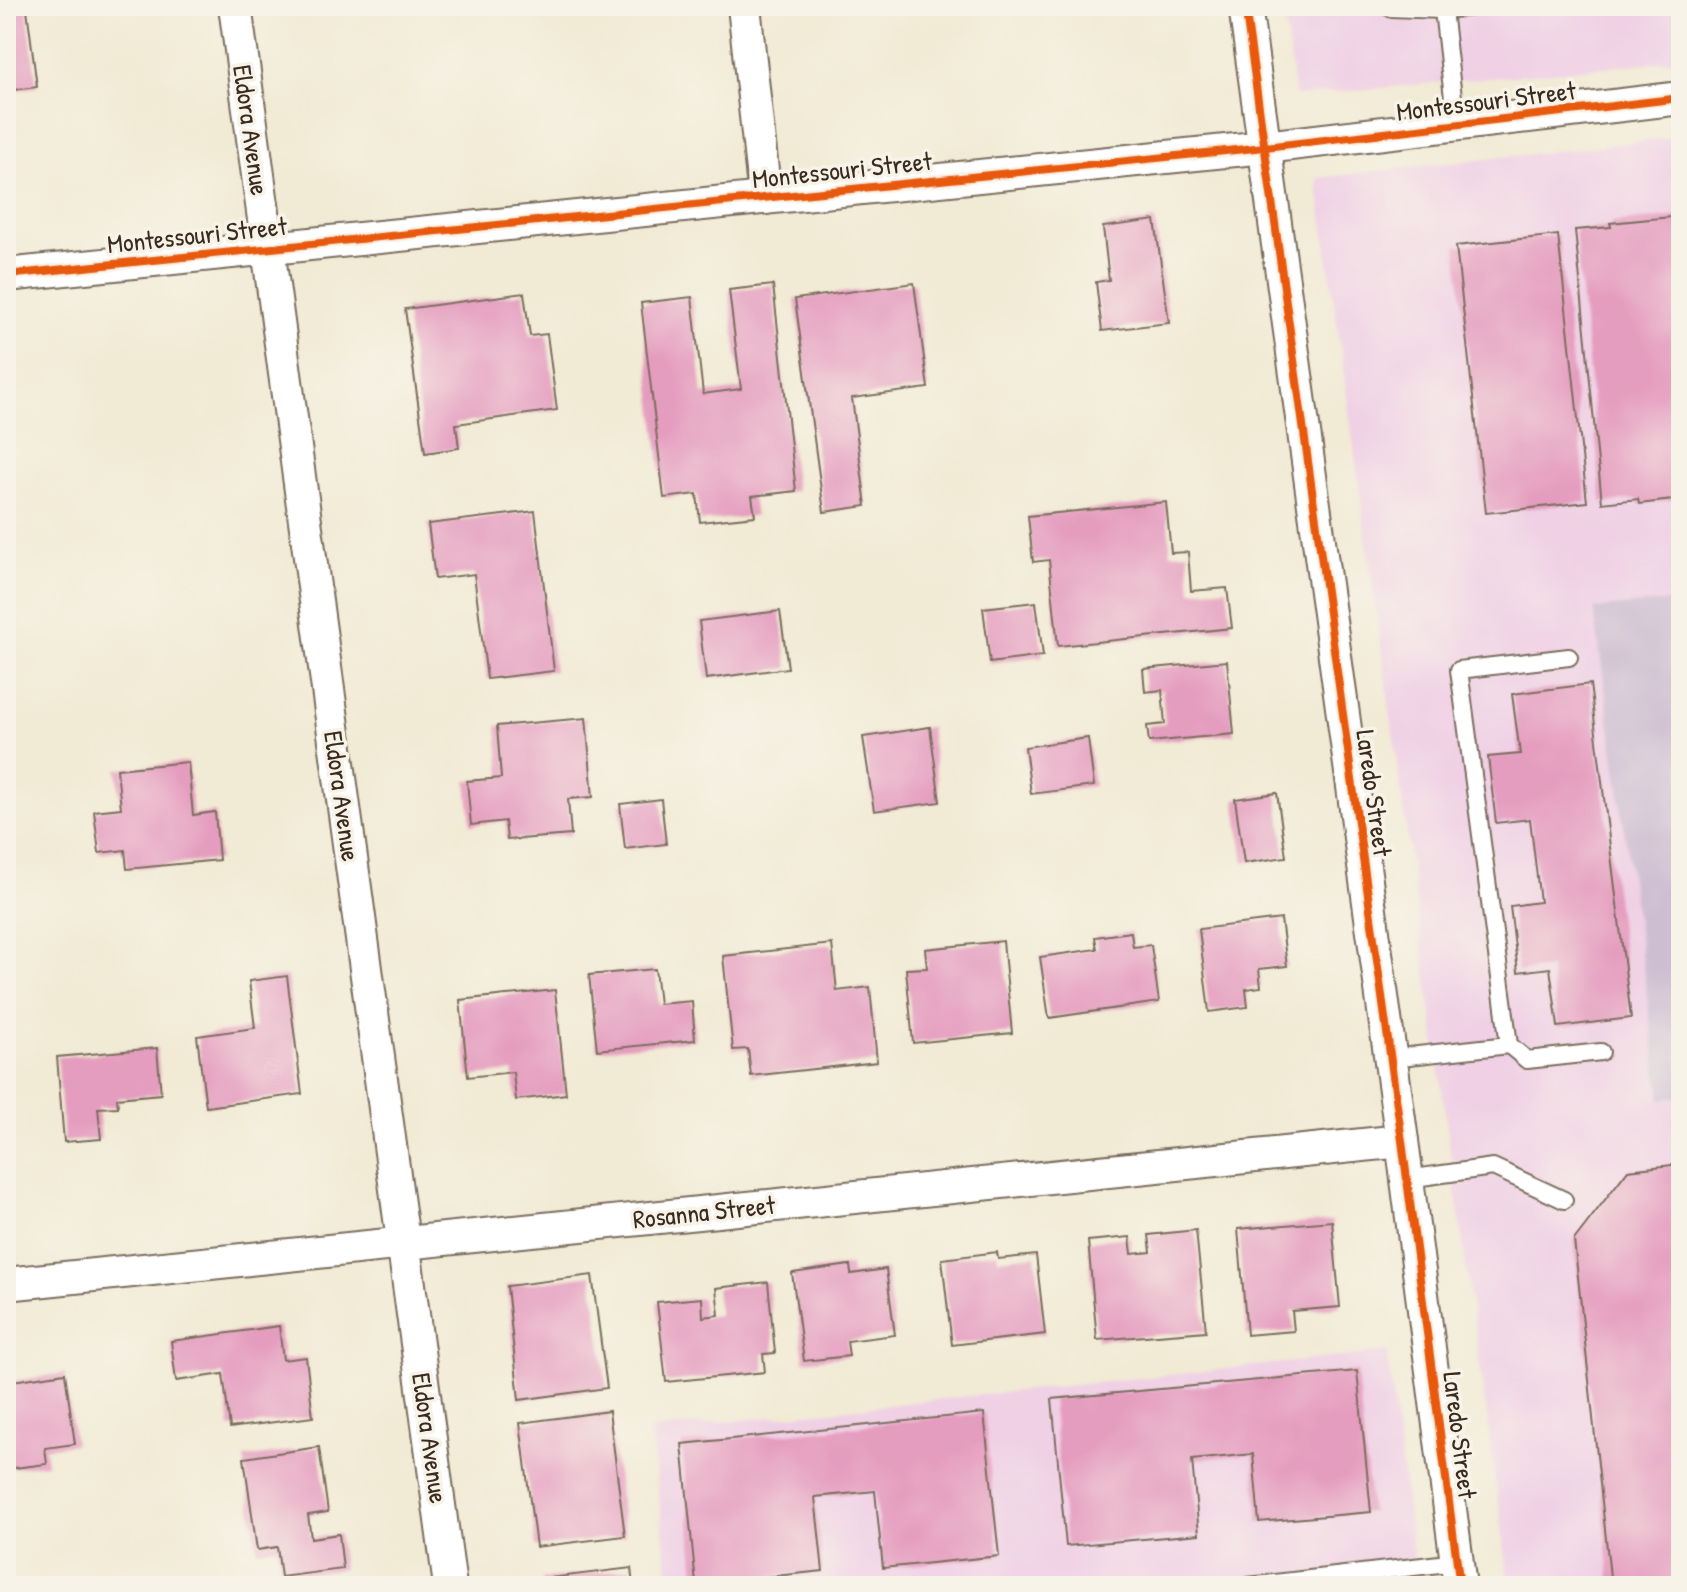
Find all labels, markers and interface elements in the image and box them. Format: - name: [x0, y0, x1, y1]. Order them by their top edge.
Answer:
- street label: Eldora Avenue: [225, 63, 278, 197]
- street label: Montessouri Street: [1394, 72, 1579, 129]
- street label: Montessouri Street: [750, 143, 934, 196]
- street label: Montessouri Street: [105, 208, 289, 261]
- street label: Laredo Street: [1348, 727, 1401, 859]
- street label: Eldora Avenue: [316, 729, 369, 863]
- street label: Rosanna Street: [631, 1187, 778, 1236]
- street label: Laredo Street: [1435, 1370, 1486, 1501]
- street label: Eldora Avenue: [404, 1371, 457, 1505]

